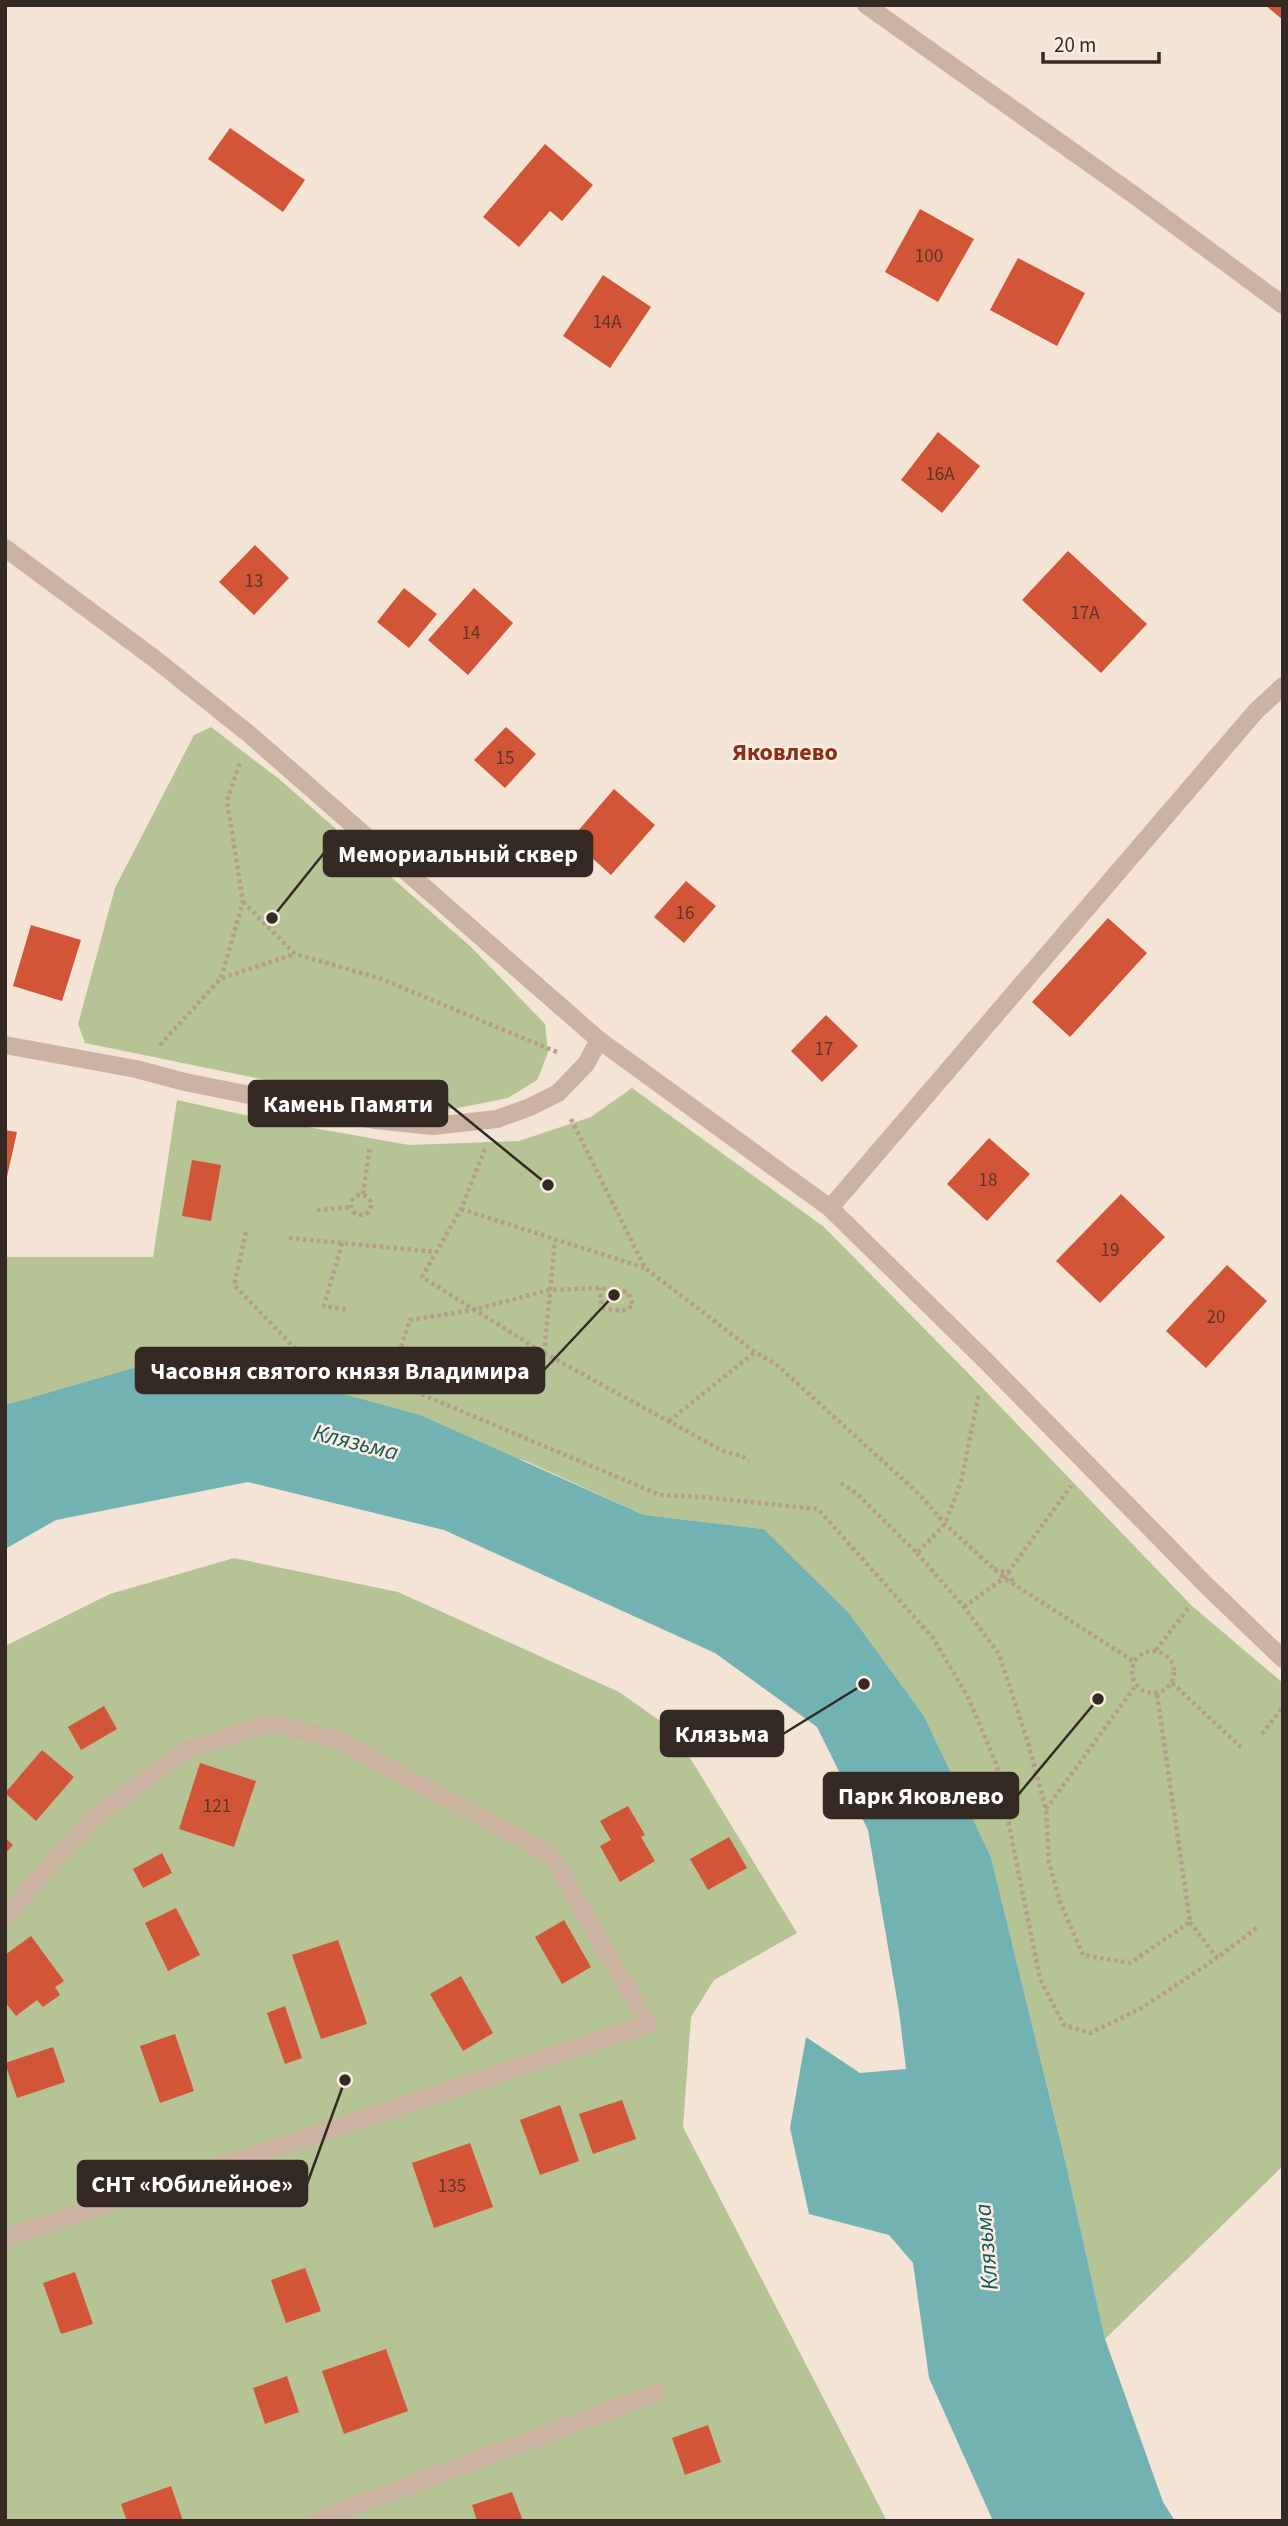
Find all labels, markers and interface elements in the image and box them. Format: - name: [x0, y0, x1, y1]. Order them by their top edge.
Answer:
- scale bar: [1043, 21, 1158, 65]
- text: 20 m: [1054, 30, 1096, 60]
- house number: 100: [915, 243, 943, 270]
- house number: 14А: [592, 309, 622, 336]
- house number: 16А: [925, 461, 955, 488]
- house number: 13: [245, 568, 263, 595]
- house number: 17А: [1070, 600, 1100, 627]
- house number: 14: [462, 620, 480, 647]
- district label: Яковлево: [732, 735, 838, 770]
- house number: 15: [496, 745, 514, 772]
- callout: Мемориальный сквер: [324, 831, 592, 876]
- text: Мемориальный сквер: [338, 837, 578, 872]
- house number: 16: [676, 900, 694, 927]
- house number: 17: [815, 1036, 833, 1063]
- callout: Камень Памяти: [249, 1081, 447, 1126]
- text: Камень Памяти: [263, 1087, 433, 1122]
- house number: 18: [979, 1167, 997, 1194]
- house number: 19: [1101, 1237, 1119, 1264]
- house number: 20: [1207, 1304, 1225, 1331]
- callout: Часовня святого князя Владимира: [136, 1348, 544, 1393]
- text: Часовня святого князя Владимира: [150, 1354, 530, 1389]
- water label: Клязьма: [310, 1415, 402, 1470]
- callout: Клязьма: [661, 1711, 783, 1756]
- text: Клязьма: [675, 1717, 769, 1752]
- callout: Парк Яковлево: [824, 1773, 1018, 1818]
- text: Парк Яковлево: [838, 1779, 1004, 1814]
- house number: 121: [203, 1793, 231, 1820]
- callout: СНТ «Юбилейное»: [78, 2161, 307, 2206]
- text: СНТ «Юбилейное»: [91, 2167, 293, 2202]
- house number: 135: [438, 2173, 466, 2200]
- water label: Клязьма: [965, 2202, 1008, 2292]

